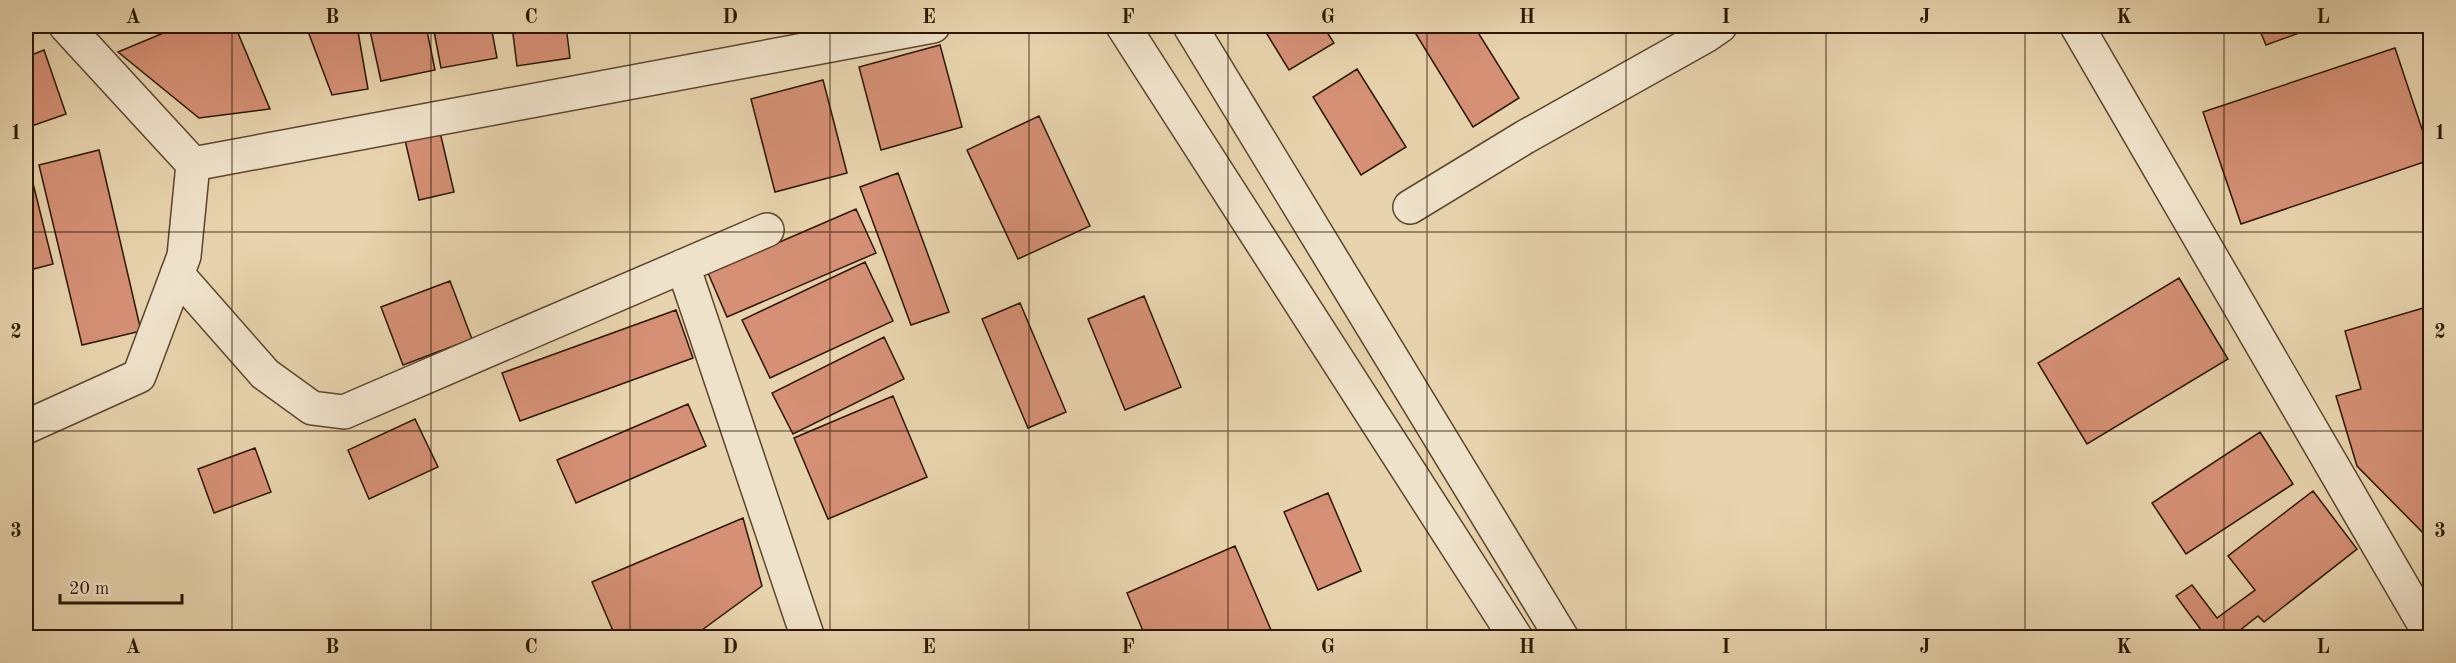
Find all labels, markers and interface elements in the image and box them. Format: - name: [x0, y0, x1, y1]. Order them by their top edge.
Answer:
- text: A: [125, 8, 141, 28]
- text: B: [325, 8, 339, 28]
- text: C: [524, 8, 538, 28]
- text: D: [722, 8, 738, 28]
- text: E: [922, 8, 936, 28]
- text: F: [1121, 8, 1135, 28]
- text: G: [1321, 8, 1335, 28]
- text: H: [1519, 8, 1535, 28]
- text: I: [1722, 8, 1730, 28]
- text: J: [1920, 8, 1931, 28]
- text: K: [2116, 8, 2132, 28]
- text: L: [2316, 8, 2330, 28]
- text: 1: [10, 124, 22, 144]
- text: 1: [2434, 124, 2446, 144]
- text: 2: [10, 323, 22, 343]
- text: 2: [2434, 323, 2446, 343]
- text: 3: [10, 522, 22, 542]
- text: 3: [2434, 522, 2446, 542]
- scale bar: [60, 567, 182, 605]
- text: 20 m: [69, 580, 109, 598]
- text: A: [125, 638, 141, 658]
- text: B: [325, 638, 339, 658]
- text: C: [524, 638, 538, 658]
- text: D: [722, 638, 738, 658]
- text: E: [922, 638, 936, 658]
- text: F: [1121, 638, 1135, 658]
- text: G: [1321, 638, 1335, 658]
- text: H: [1519, 638, 1535, 658]
- text: I: [1722, 638, 1730, 658]
- text: J: [1920, 638, 1931, 658]
- text: K: [2116, 638, 2132, 658]
- text: L: [2316, 638, 2330, 658]

